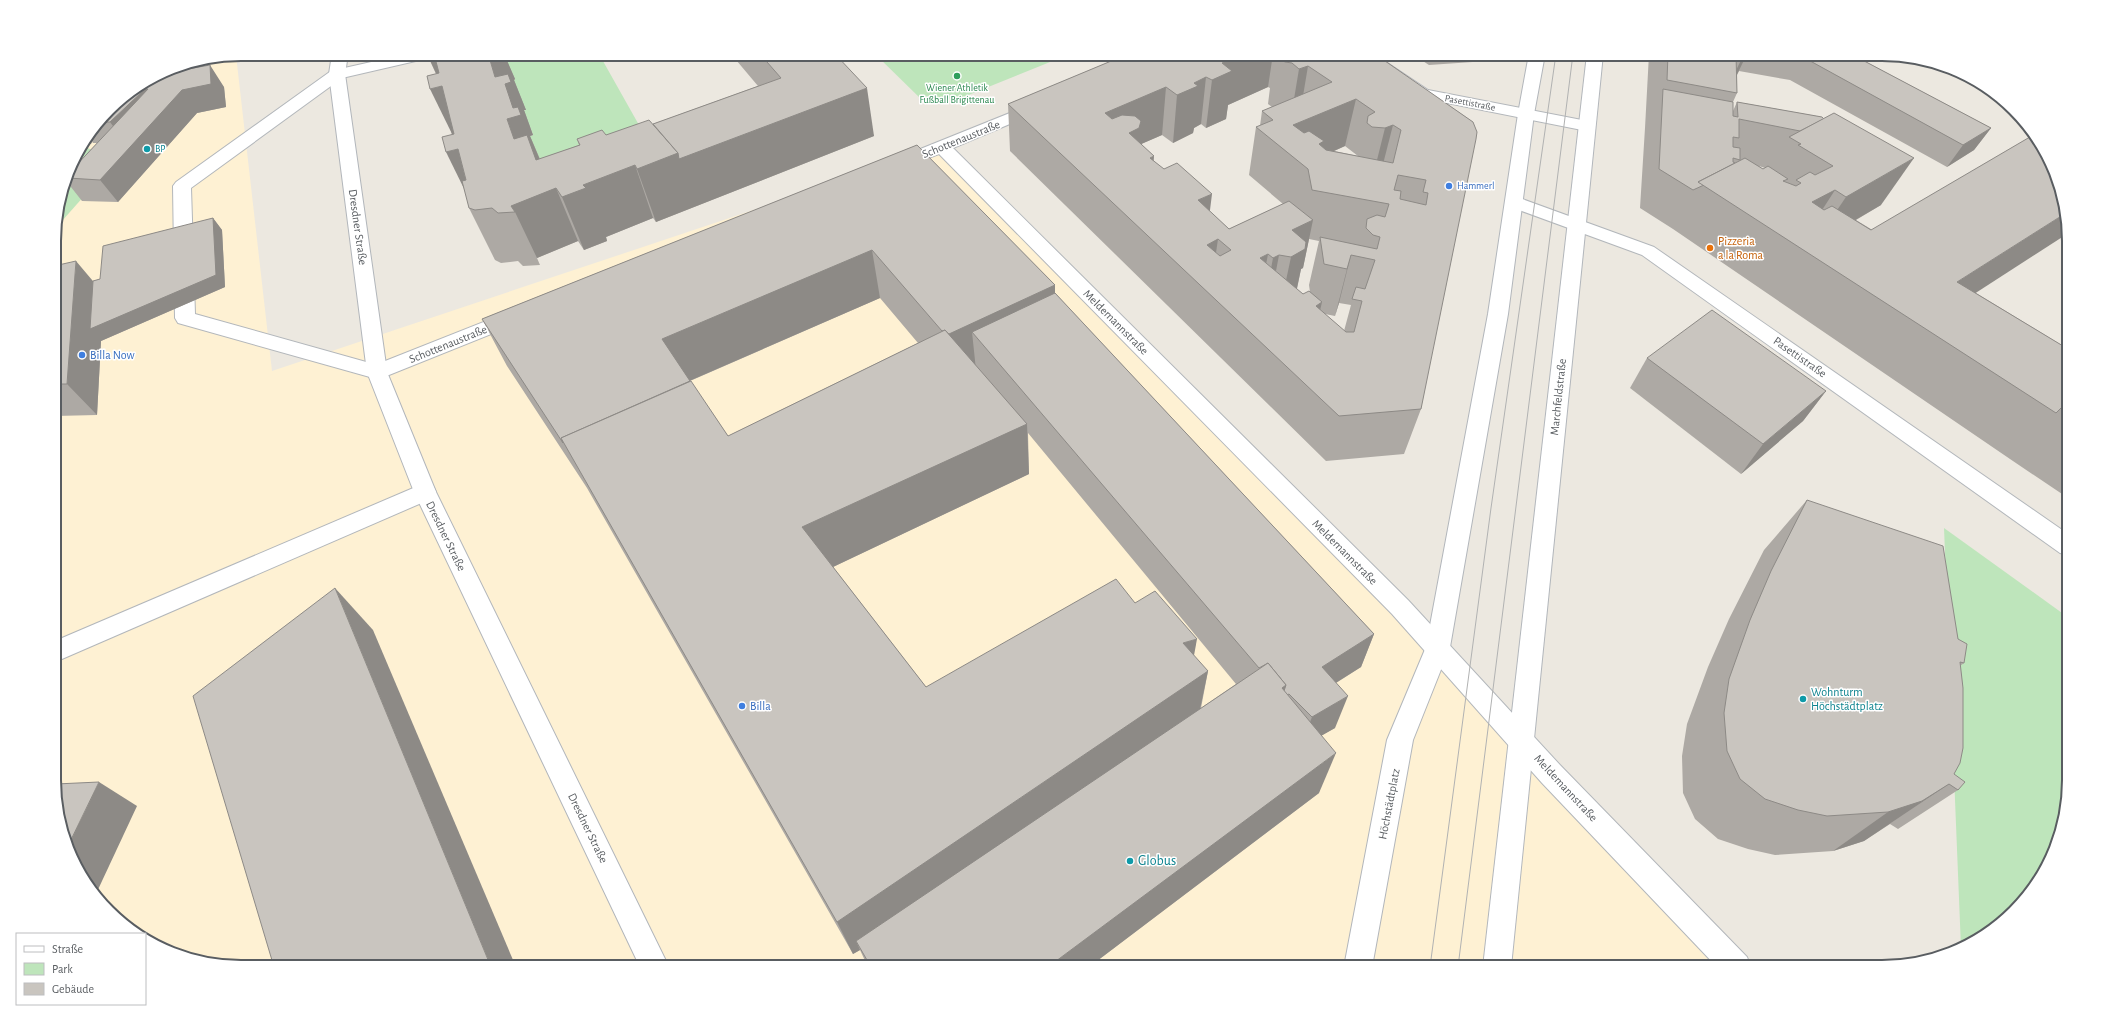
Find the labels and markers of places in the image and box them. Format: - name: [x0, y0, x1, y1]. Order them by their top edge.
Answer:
- marker: Wiener Athletik Fußball Brigittenau: [952, 71, 962, 81]
- place label: Wiener Athletik Fußball Brigittenau: [920, 83, 994, 105]
- marker: BP: [142, 144, 152, 154]
- place label: BP: [155, 144, 166, 154]
- marker: Hammerl: [1444, 181, 1454, 191]
- place label: Hammerl: [1457, 181, 1494, 191]
- place label: Pizzeria a la Roma: [1718, 235, 1764, 261]
- marker: Pizzeria a la Roma: [1705, 243, 1715, 253]
- place label: Billa Now: [90, 349, 135, 361]
- marker: Billa Now: [77, 350, 87, 360]
- place label: Wohnturm Höchstädtplatz: [1811, 686, 1883, 712]
- marker: Wohnturm Höchstädtplatz: [1798, 694, 1808, 704]
- place label: Billa: [750, 700, 771, 712]
- marker: Billa: [737, 701, 747, 711]
- place label: Globus: [1138, 854, 1176, 868]
- marker: Globus: [1125, 856, 1135, 866]

